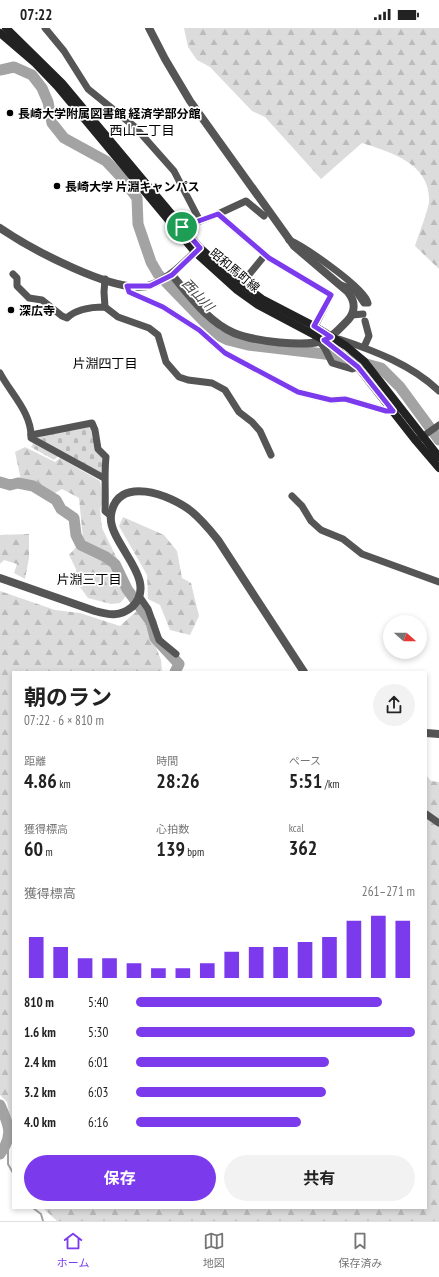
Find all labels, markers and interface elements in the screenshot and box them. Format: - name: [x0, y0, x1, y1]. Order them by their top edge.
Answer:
- text: 07:22: [20, 5, 52, 24]
- place label: 長崎大学附属図書館 経済学部分館: [18, 106, 200, 121]
- marker: 長崎大学附属図書館 経済学部分館: [5, 108, 15, 118]
- district label: 西山二丁目: [109, 122, 175, 139]
- place label: 長崎大学 片淵キャンパス: [65, 179, 199, 194]
- marker: 長崎大学 片淵キャンパス: [52, 181, 62, 191]
- pin: [165, 210, 199, 244]
- icon: arrive: [171, 216, 193, 238]
- street label: 昭和馬町線: [207, 245, 263, 295]
- water label: 西山川: [178, 275, 219, 316]
- place label: 深広寺: [19, 303, 55, 318]
- marker: 深広寺: [6, 305, 16, 315]
- district label: 片淵四丁目: [72, 355, 138, 372]
- district label: 片淵三丁目: [56, 571, 122, 588]
- north arrow: [383, 615, 427, 659]
- map controls: [383, 615, 427, 659]
- text: 朝のラン: [24, 683, 112, 711]
- button: share: [373, 684, 415, 726]
- text: 07:22 · 6 × 810 m: [24, 712, 104, 729]
- text: 距離: [24, 754, 46, 768]
- text: 時間: [156, 754, 178, 768]
- text: ペース: [289, 754, 321, 768]
- text: 4.86: [24, 768, 57, 794]
- text: 28:26: [156, 768, 200, 794]
- text: 5:51: [289, 768, 322, 794]
- text: km: [57, 777, 71, 791]
- text: /km: [322, 777, 339, 791]
- text: kcal: [289, 821, 304, 835]
- text: 獲得標高: [24, 822, 68, 836]
- text: 心拍数: [156, 822, 189, 836]
- text: 362: [289, 835, 317, 861]
- text: 60: [24, 836, 43, 862]
- text: 139: [156, 836, 185, 862]
- text: m: [43, 845, 53, 859]
- text: bpm: [185, 845, 204, 859]
- text: 261–271 m: [362, 883, 415, 900]
- text: 獲得標高: [24, 885, 76, 902]
- text: 810 m: [24, 994, 54, 1011]
- text: 5:40: [88, 994, 108, 1011]
- text: 1.6 km: [24, 1024, 56, 1041]
- text: 5:30: [88, 1024, 108, 1041]
- text: 2.4 km: [24, 1054, 56, 1071]
- text: 6:01: [88, 1054, 108, 1071]
- text: 3.2 km: [24, 1084, 56, 1101]
- text: 6:03: [88, 1084, 108, 1101]
- text: 4.0 km: [24, 1114, 56, 1131]
- text: 6:16: [88, 1114, 108, 1131]
- button: 保存: [24, 1155, 216, 1201]
- button: 共有: [224, 1155, 415, 1201]
- tab: ホーム: [57, 1230, 89, 1270]
- tab: 地図: [203, 1230, 225, 1270]
- tab: 保存済み: [338, 1230, 382, 1270]

